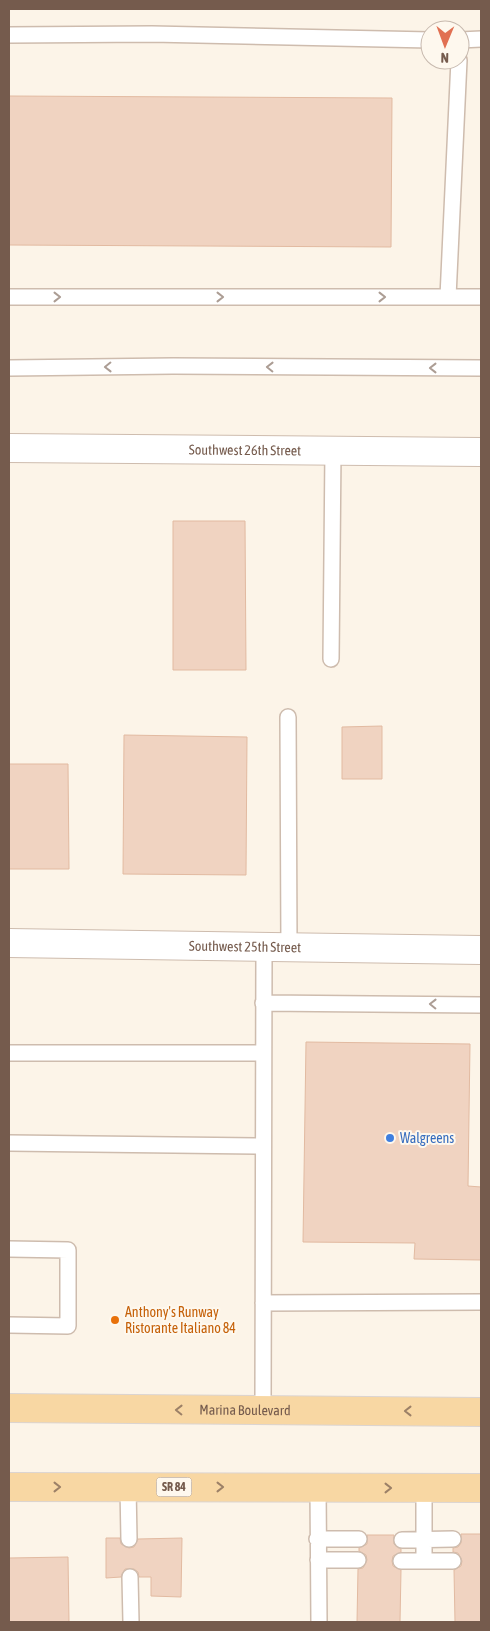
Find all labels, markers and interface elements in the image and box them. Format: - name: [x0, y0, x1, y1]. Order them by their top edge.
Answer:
- north arrow: [420, 20, 470, 70]
- text: N: [441, 50, 449, 66]
- one-way arrow: [54, 292, 62, 302]
- one-way arrow: [216, 292, 224, 302]
- one-way arrow: [379, 292, 387, 302]
- one-way arrow: [103, 362, 111, 372]
- one-way arrow: [266, 362, 274, 372]
- one-way arrow: [428, 363, 436, 373]
- street label: Southwest 26th Street: [189, 442, 301, 458]
- street label: Southwest 25th Street: [189, 938, 301, 955]
- one-way arrow: [428, 999, 436, 1009]
- place label: Walgreens: [400, 1130, 454, 1146]
- marker: Walgreens: [384, 1132, 396, 1144]
- place label: Anthony's Runway Ristorante Italiano 84: [125, 1304, 236, 1336]
- marker: Anthony's Runway Ristorante Italiano 84: [109, 1314, 121, 1326]
- street label: Marina Boulevard: [199, 1402, 291, 1418]
- one-way arrow: [175, 1405, 182, 1415]
- one-way arrow: [403, 1406, 411, 1416]
- road number: SR 84: [156, 1478, 192, 1496]
- one-way arrow: [54, 1482, 62, 1492]
- one-way arrow: [216, 1482, 224, 1492]
- one-way arrow: [384, 1483, 392, 1493]

